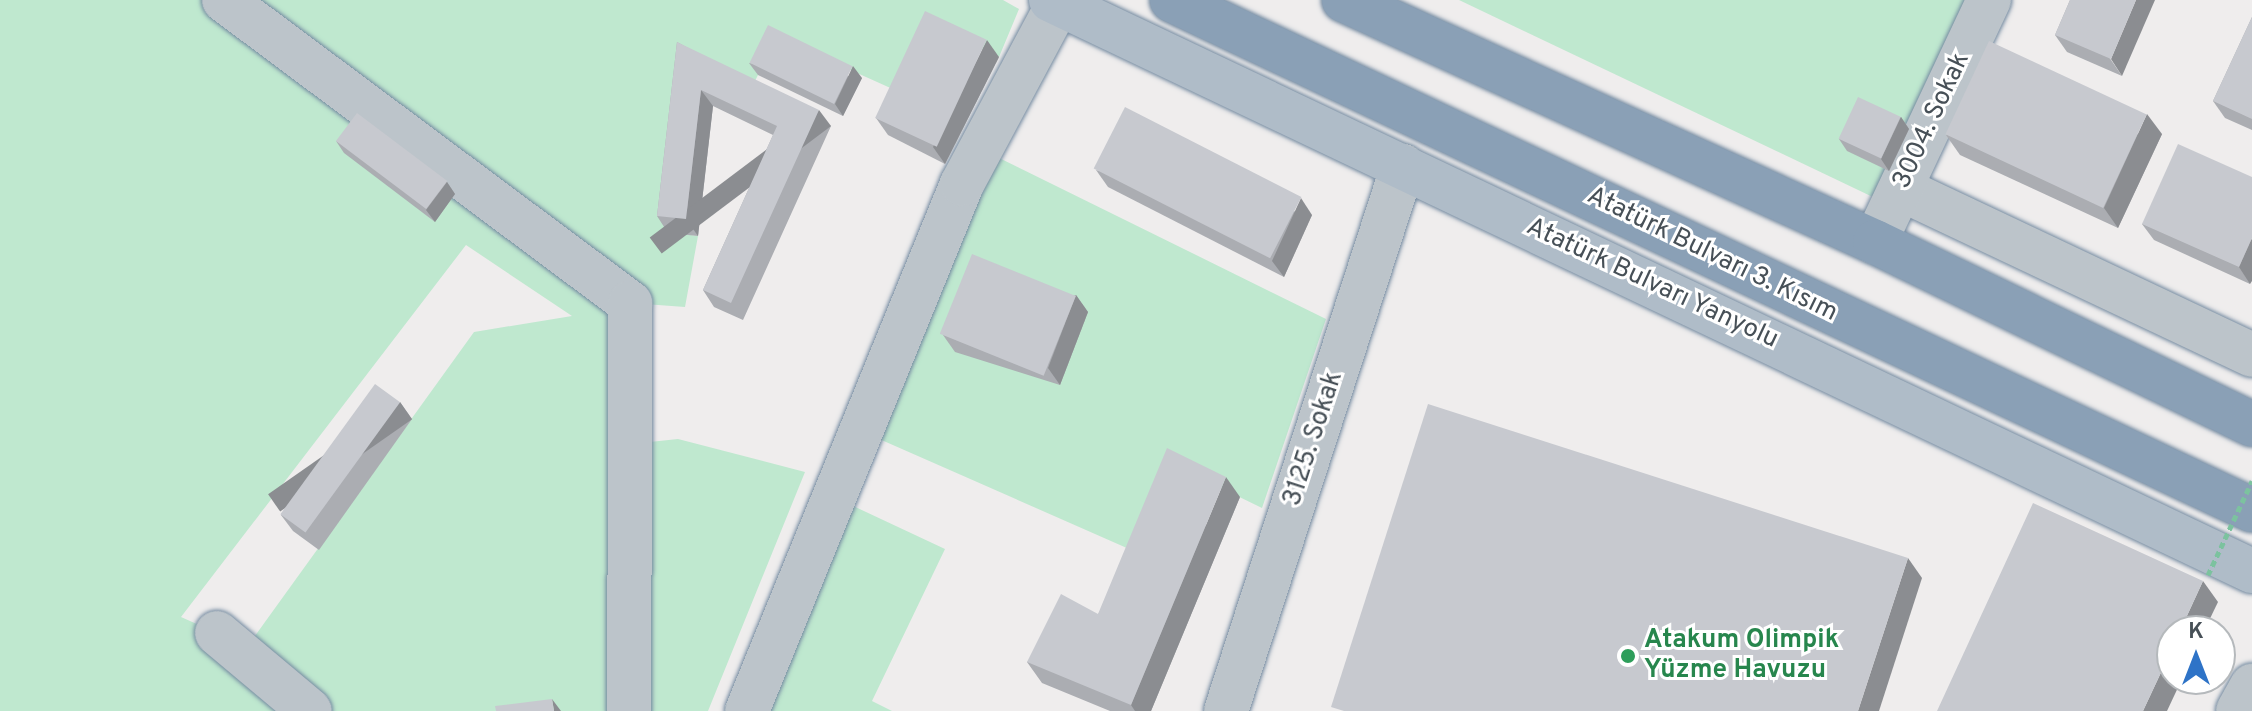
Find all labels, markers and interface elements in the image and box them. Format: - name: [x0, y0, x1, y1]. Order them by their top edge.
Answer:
- street label: 3004. Sokak: [1887, 48, 1977, 194]
- street label: Atatürk Bulvarı 3. Kısım: [1582, 181, 1842, 329]
- street label: Atatürk Bulvarı Yanyolu: [1521, 212, 1783, 356]
- street label: 3125. Sokak: [1278, 368, 1350, 510]
- north arrow: [2156, 615, 2236, 695]
- text: K: [2188, 619, 2204, 646]
- place label: Atakum Olimpik Yüzme Havuzu: [1644, 625, 1839, 686]
- marker: Atakum Olimpik Yüzme Havuzu: [1619, 647, 1637, 665]

